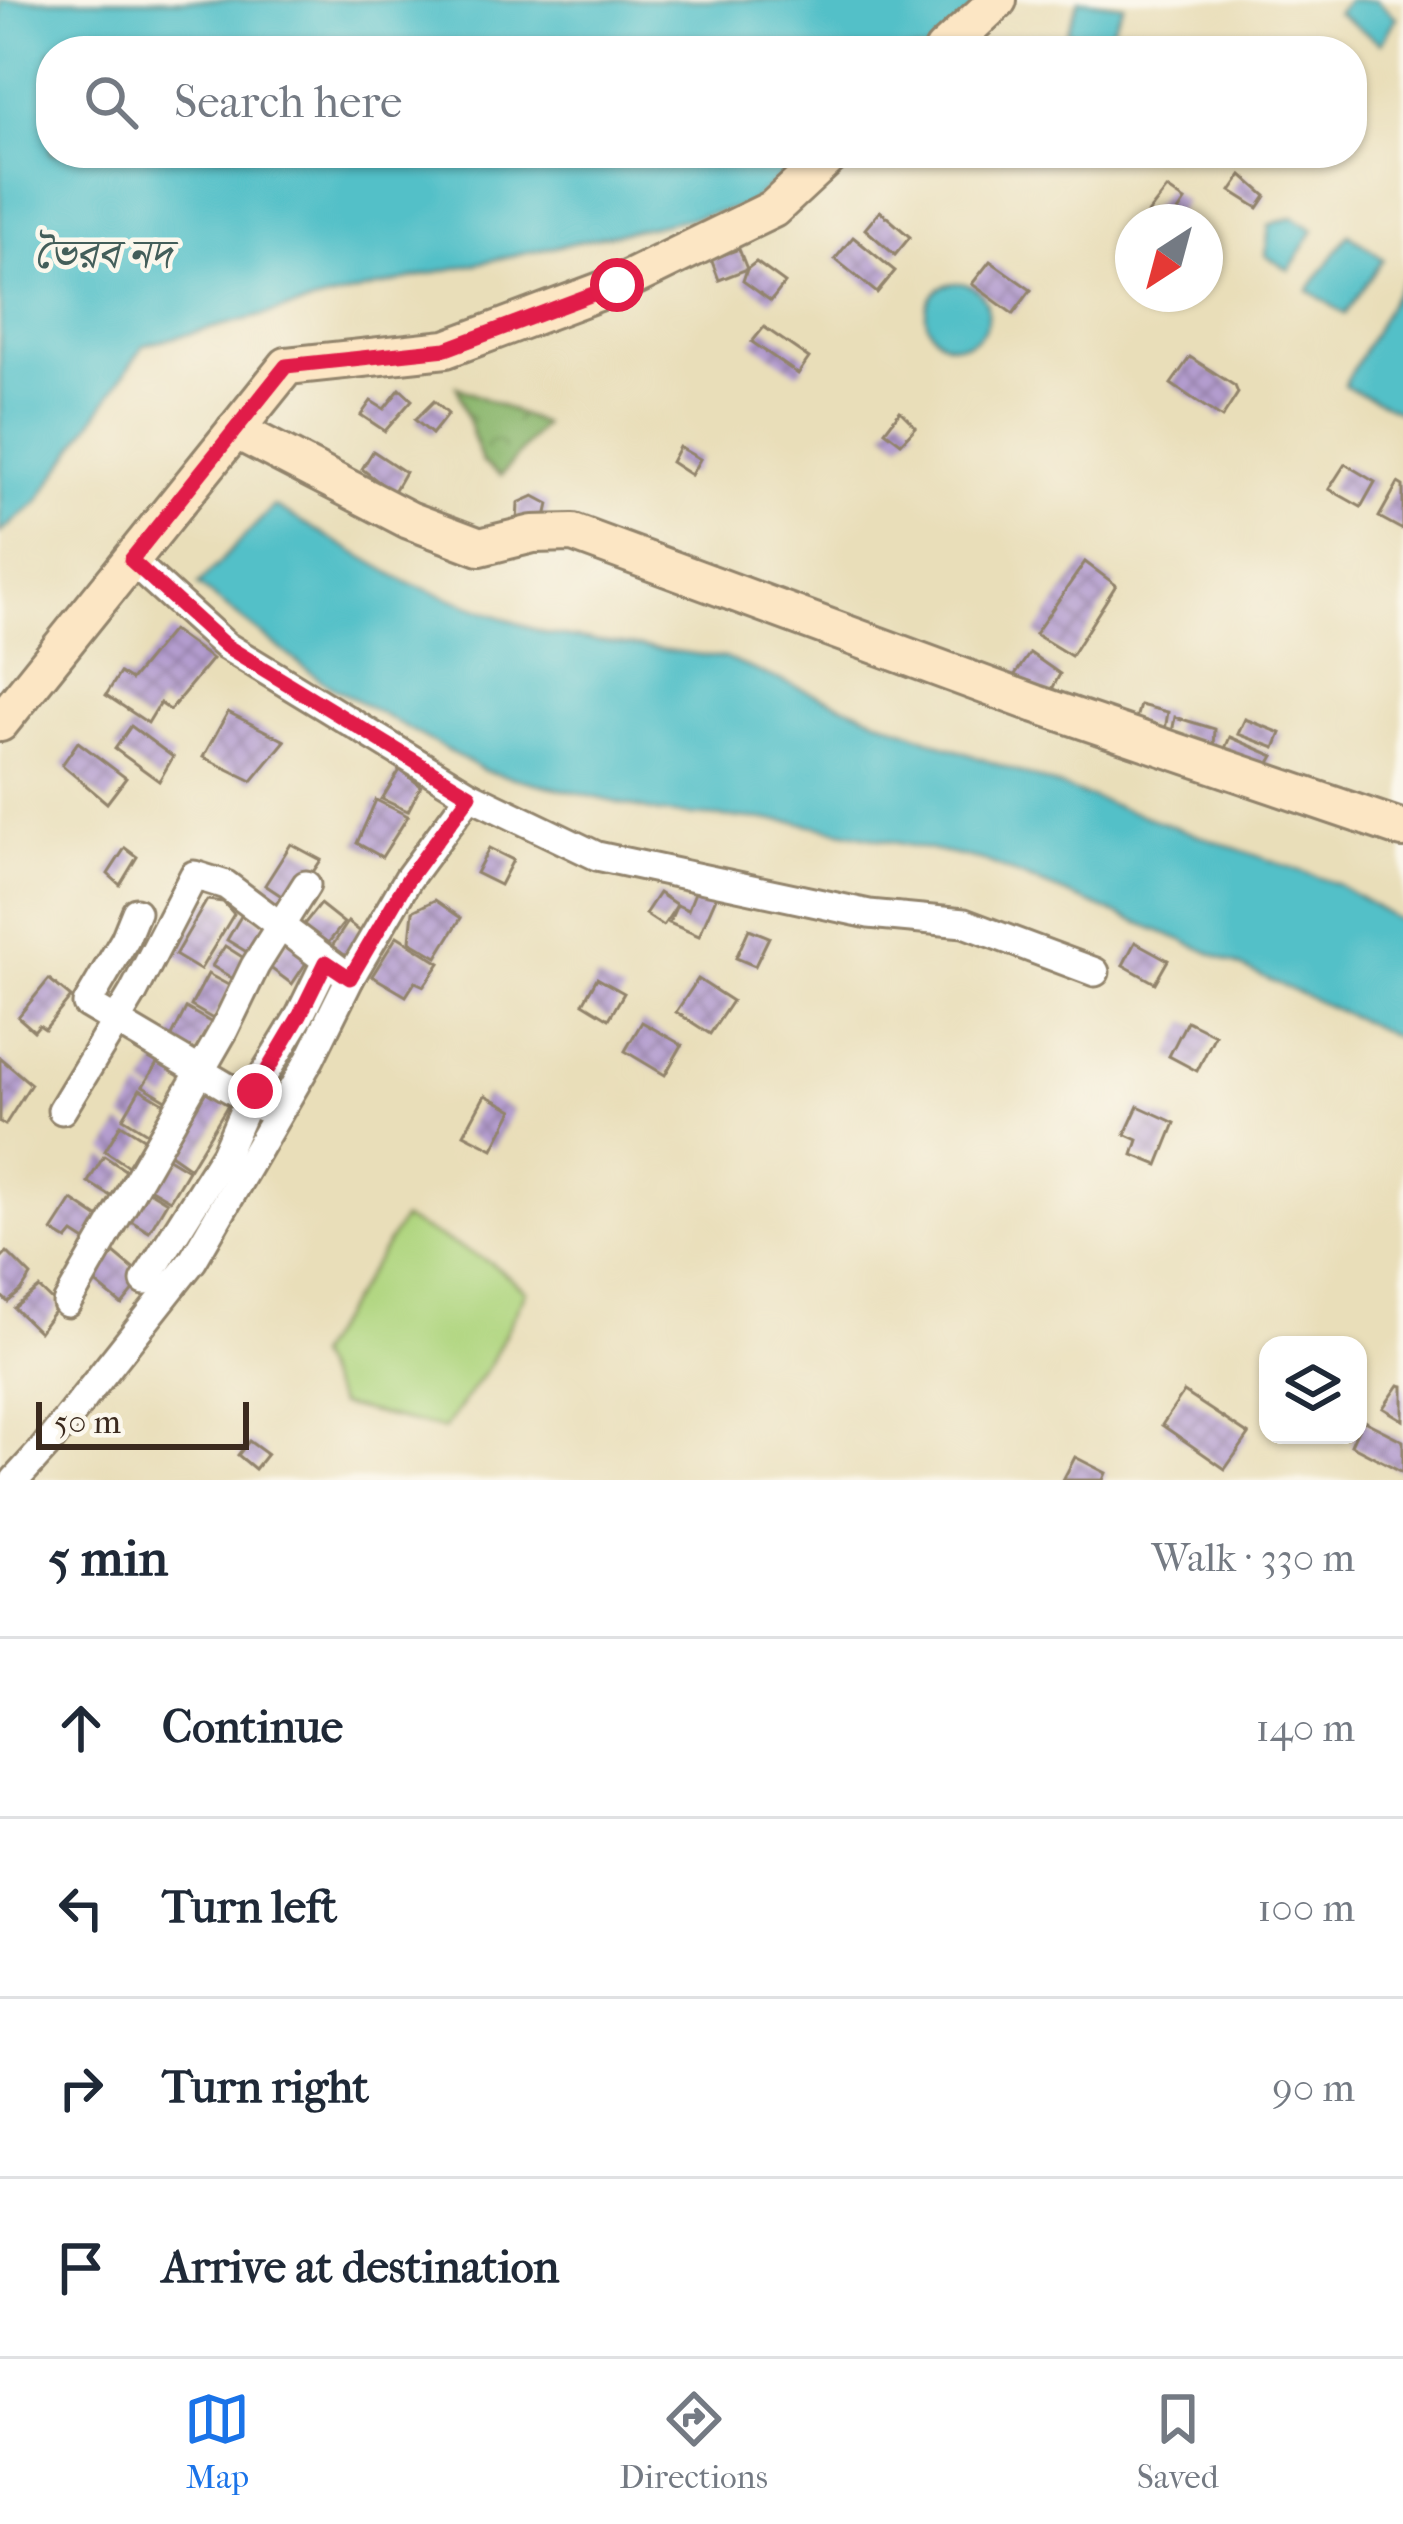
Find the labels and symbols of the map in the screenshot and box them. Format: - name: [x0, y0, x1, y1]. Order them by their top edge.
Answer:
- north arrow: [1115, 204, 1223, 312]
- water label: ভৈরব নদ: [33, 229, 179, 279]
- route start: [590, 258, 644, 312]
- route end: [228, 1064, 282, 1118]
- scale bar: [36, 1396, 249, 1449]

